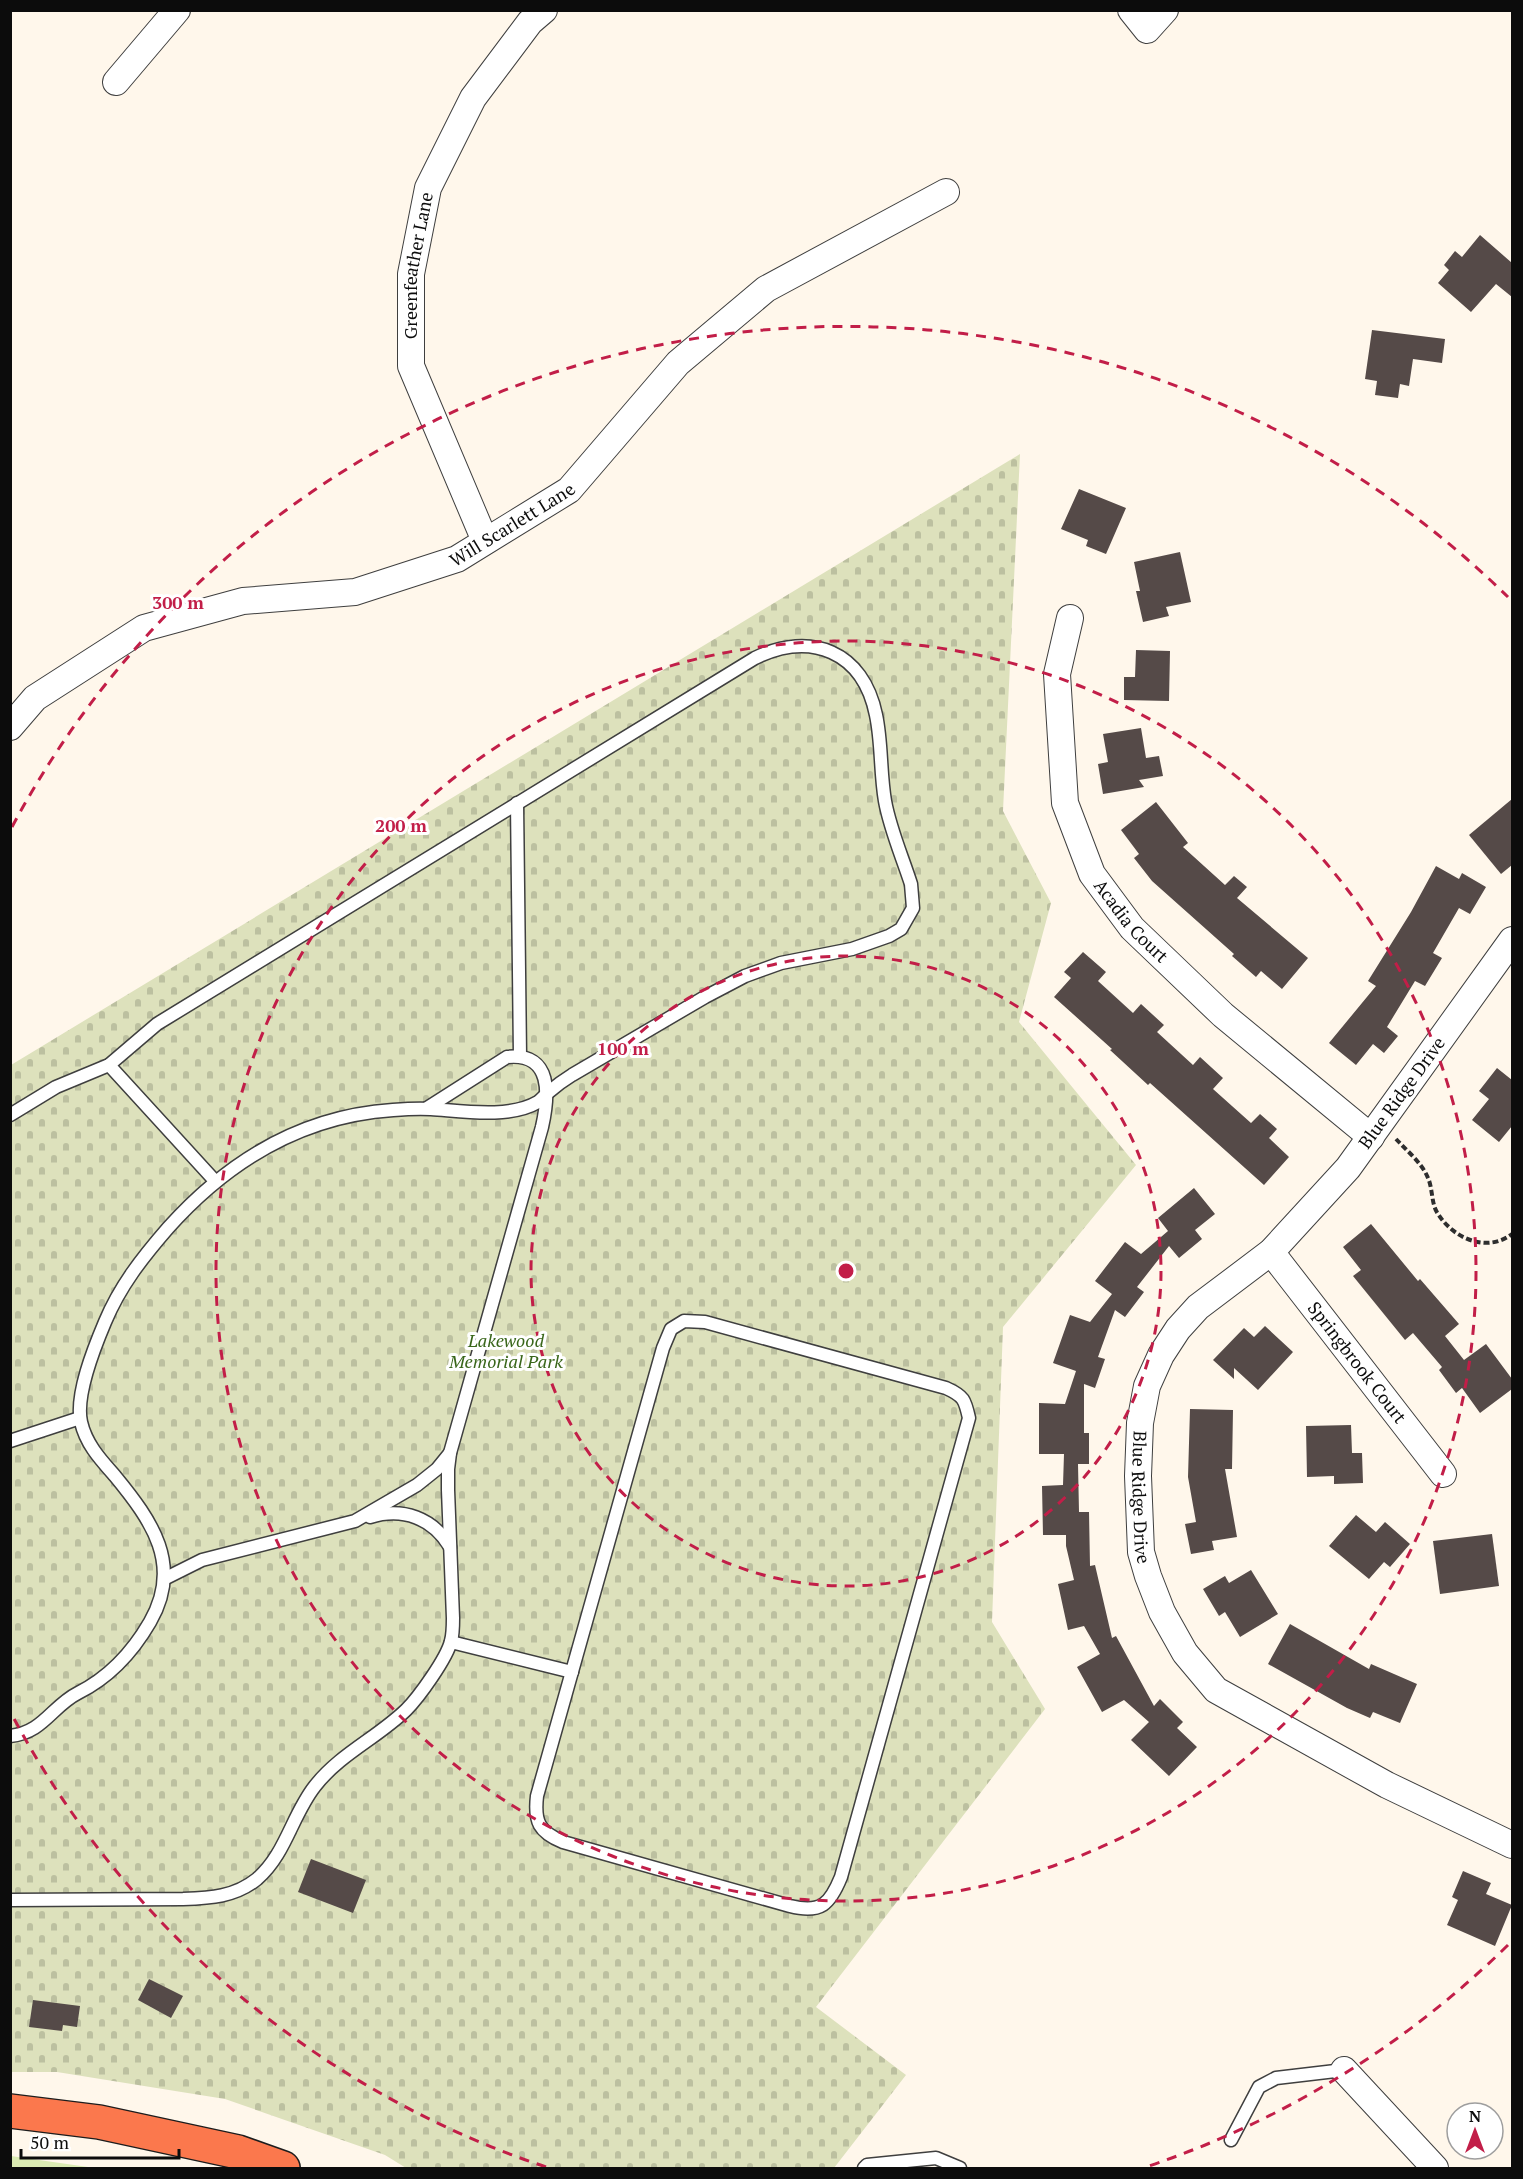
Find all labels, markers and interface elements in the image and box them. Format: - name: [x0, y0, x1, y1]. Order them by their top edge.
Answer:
- street label: Greenfeather Lane: [398, 190, 438, 339]
- street label: Will Scarlett Lane: [445, 478, 580, 572]
- text: 300 m: [152, 590, 204, 614]
- text: 200 m: [375, 813, 427, 837]
- street label: Acadia Court: [1089, 874, 1174, 968]
- street label: Blue Ridge Drive: [1352, 1032, 1450, 1153]
- text: 100 m: [597, 1036, 649, 1060]
- centre of rings: [836, 1261, 856, 1281]
- street label: Springbrook Court: [1303, 1296, 1412, 1428]
- park label: Lakewood Memorial Park: [448, 1328, 563, 1373]
- street label: Blue Ridge Drive: [1127, 1430, 1157, 1566]
- north arrow: [1445, 2101, 1505, 2161]
- text: N: [1469, 2105, 1481, 2127]
- scale bar: [21, 2122, 178, 2160]
- text: 50 m: [30, 2130, 70, 2154]

